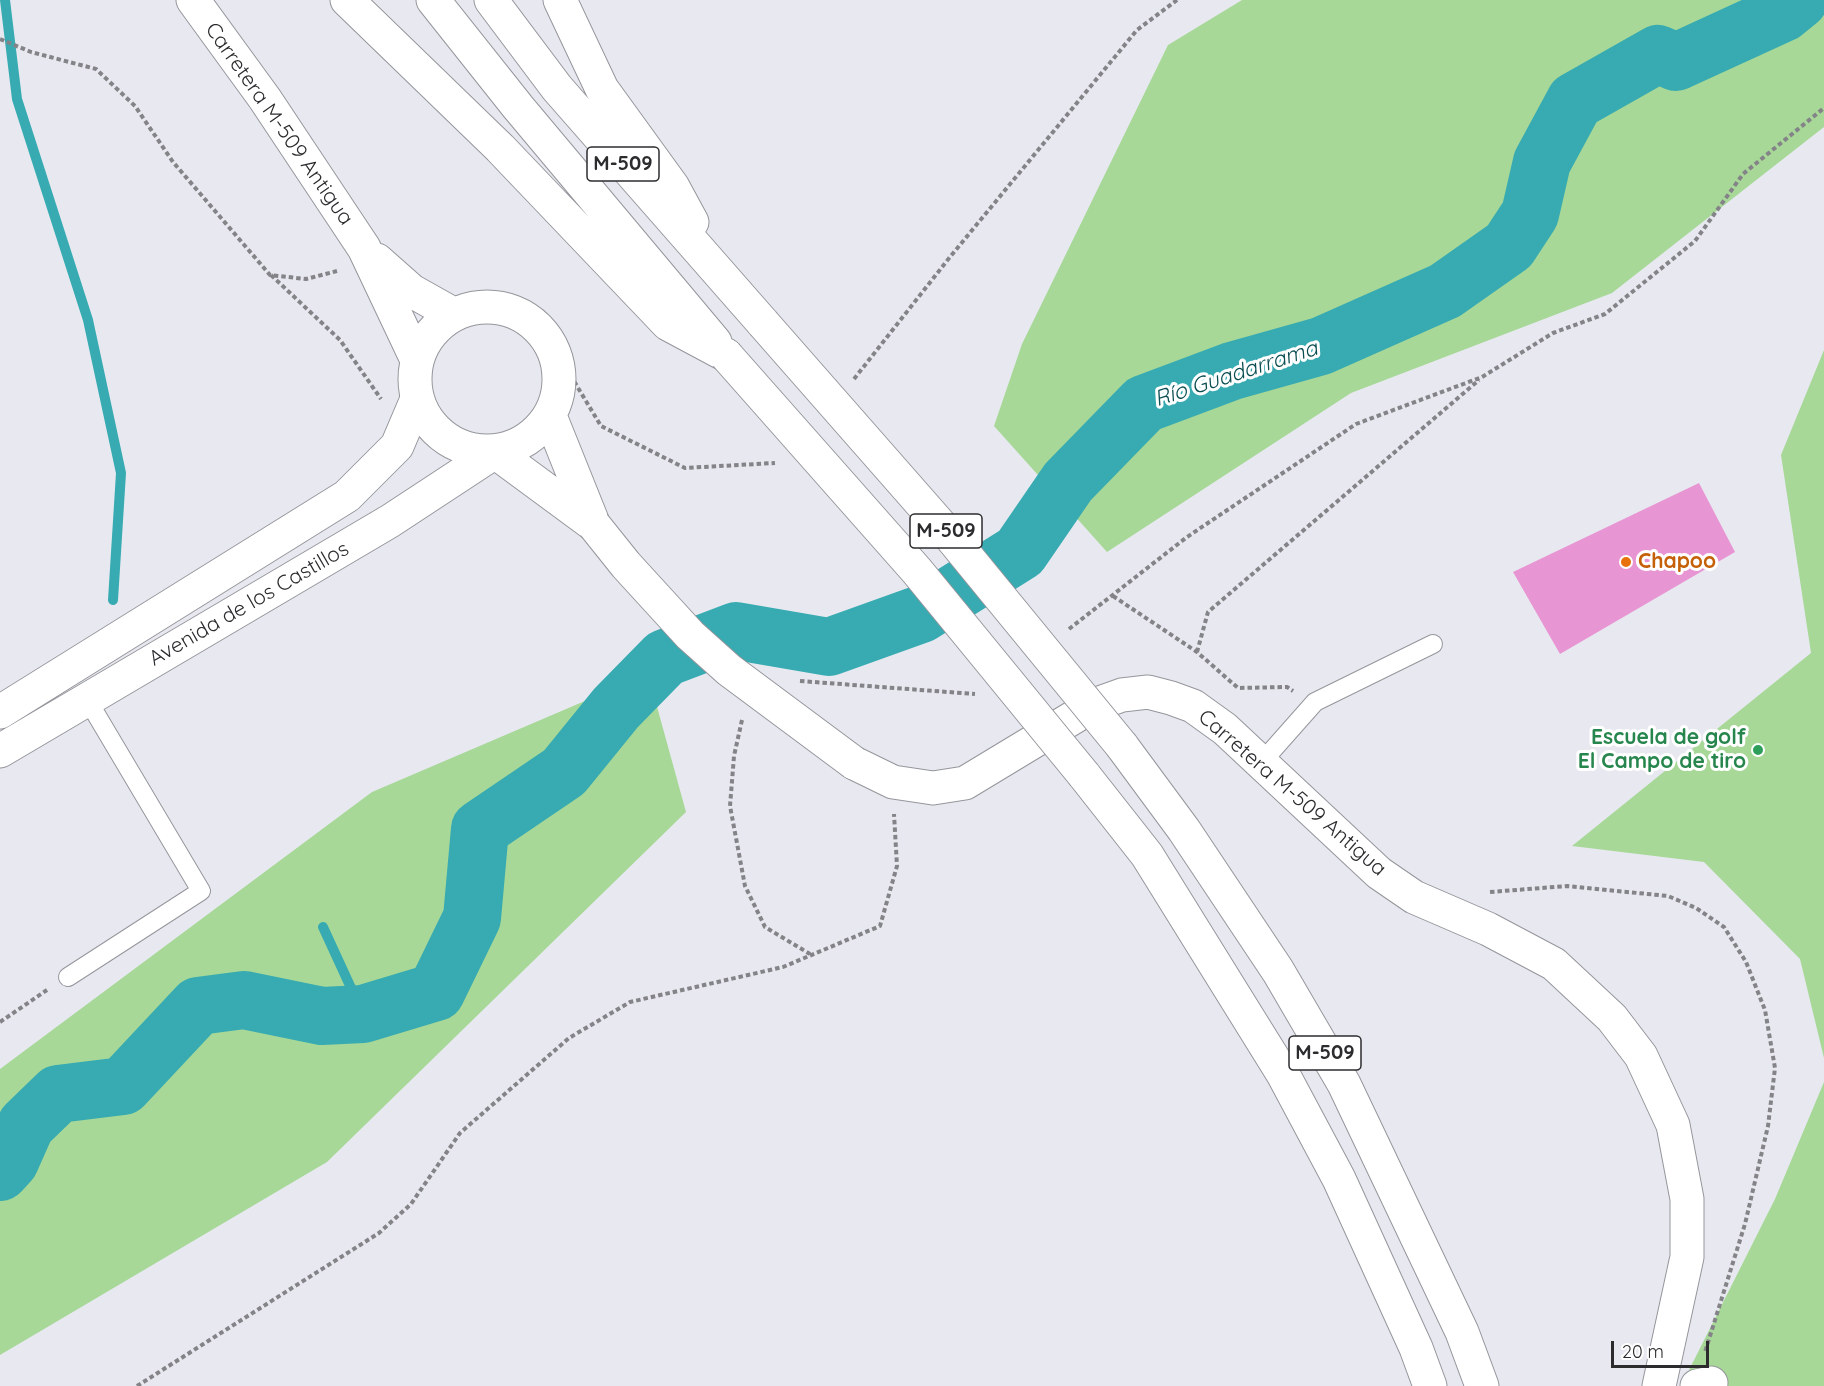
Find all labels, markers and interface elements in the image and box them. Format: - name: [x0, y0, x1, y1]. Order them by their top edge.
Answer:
- street label: Carretera M-509 Antigua: [200, 18, 358, 230]
- road number: M-509: [587, 147, 659, 181]
- water label: Río Guadarrama: [1151, 335, 1321, 413]
- road number: M-509: [910, 514, 982, 548]
- street label: Avenida de los Castillos: [145, 536, 353, 672]
- place label: Chapoo: [1638, 549, 1716, 575]
- marker: Chapoo: [1619, 555, 1633, 569]
- street label: Carretera M-509 Antigua: [1193, 704, 1391, 882]
- place label: Escuela de golf El Campo de tiro: [1578, 725, 1746, 775]
- marker: Escuela de golf El Campo de tiro: [1751, 743, 1765, 757]
- road number: M-509: [1289, 1036, 1361, 1070]
- scale bar: [1614, 1329, 1712, 1367]
- text: 20 m: [1622, 1340, 1664, 1363]

